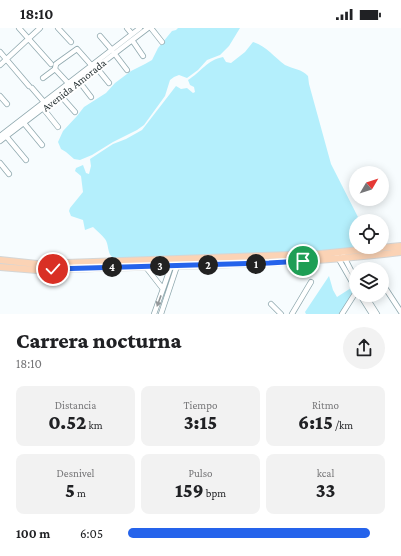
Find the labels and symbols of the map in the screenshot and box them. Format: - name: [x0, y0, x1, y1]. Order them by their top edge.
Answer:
- street label: Avenida Amorada: [40, 56, 108, 114]
- north arrow: [349, 166, 389, 206]
- pin: [286, 244, 320, 278]
- pin: [36, 252, 70, 286]
- pin: 1: [246, 254, 266, 274]
- pin: 2: [198, 255, 218, 275]
- pin: 3: [150, 256, 170, 276]
- pin: 4: [102, 257, 122, 277]
- one-way arrow: [155, 295, 161, 307]

